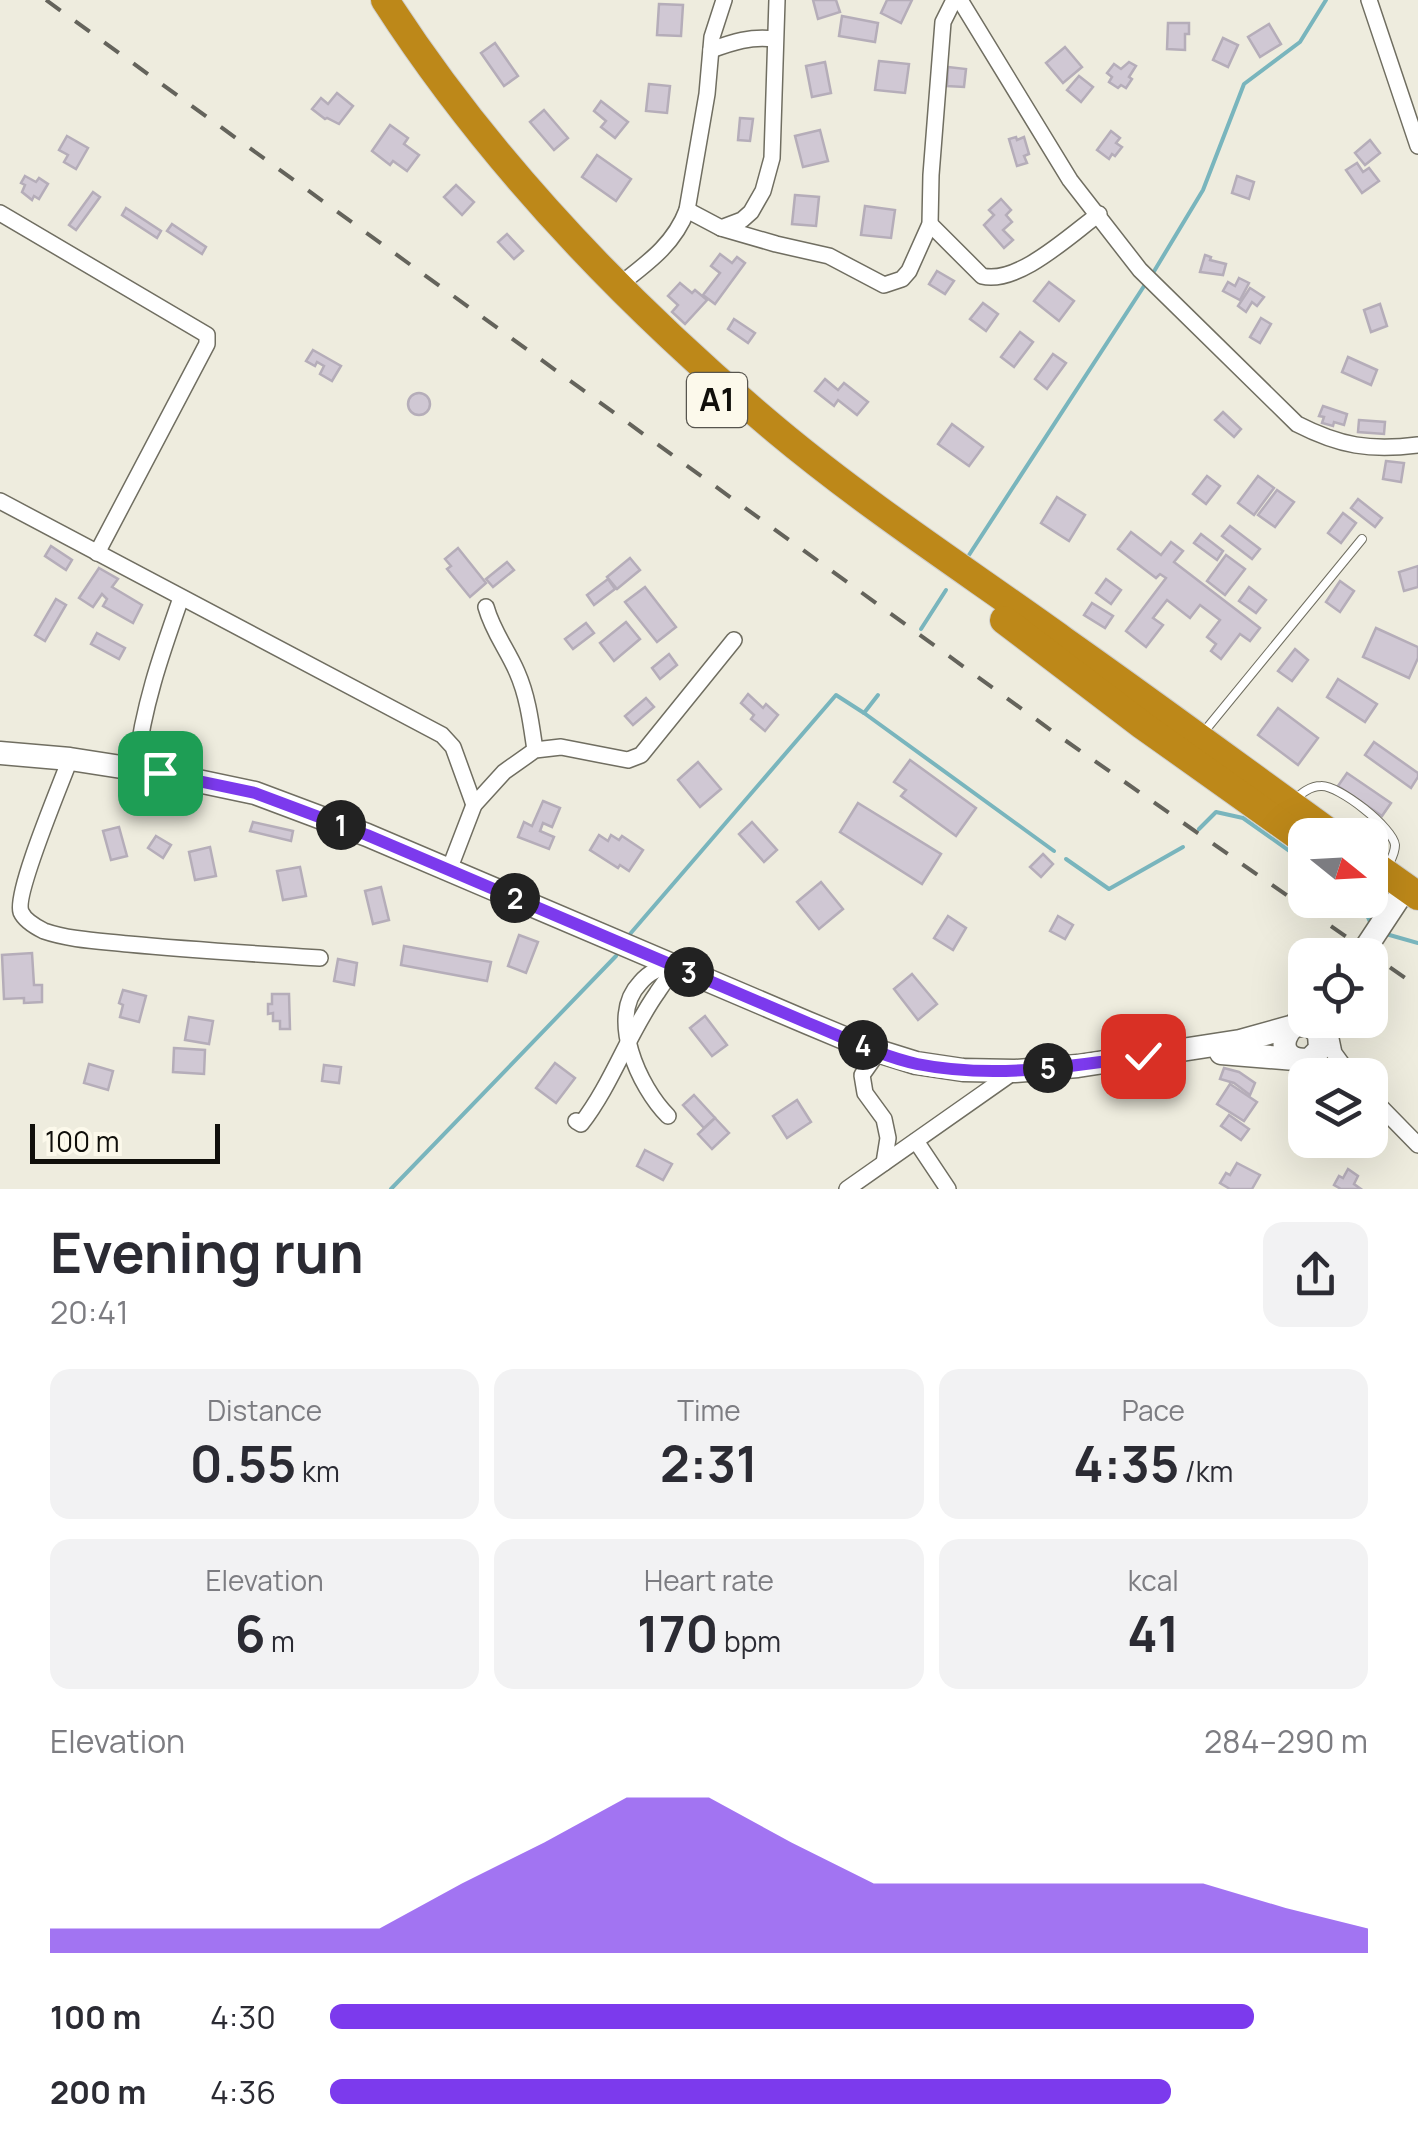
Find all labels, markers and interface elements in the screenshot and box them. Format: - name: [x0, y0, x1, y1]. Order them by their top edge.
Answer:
- road number: A1: [687, 373, 747, 427]
- pin: [118, 731, 203, 816]
- icon: arrive: [133, 746, 188, 801]
- pin: 1: [316, 800, 366, 850]
- text: 1: [335, 806, 347, 844]
- north arrow: [1288, 818, 1388, 918]
- map controls: [1288, 818, 1388, 1158]
- pin: 2: [490, 873, 540, 923]
- text: 2: [507, 879, 523, 917]
- button: locate: [1288, 938, 1388, 1038]
- pin: 3: [664, 947, 714, 997]
- text: 3: [681, 953, 697, 991]
- pin: [1101, 1014, 1186, 1099]
- pin: 4: [838, 1020, 888, 1070]
- text: 4: [854, 1026, 872, 1064]
- icon: check: [1116, 1029, 1171, 1084]
- pin: 5: [1023, 1043, 1073, 1093]
- text: 5: [1040, 1049, 1056, 1087]
- button: layers: [1288, 1058, 1388, 1158]
- scale bar: [30, 1119, 220, 1164]
- text: 100 m: [45, 1122, 119, 1160]
- text: Evening run: [50, 1214, 364, 1290]
- button: share: [1263, 1222, 1368, 1327]
- text: 20:41: [50, 1290, 129, 1334]
- text: Distance: [207, 1391, 322, 1429]
- text: Time: [677, 1391, 741, 1429]
- text: Pace: [1122, 1391, 1185, 1429]
- text: 0.55: [190, 1429, 296, 1497]
- text: 2:31: [660, 1429, 758, 1497]
- text: 4:35: [1073, 1429, 1179, 1497]
- text: km: [296, 1452, 340, 1490]
- text: /km: [1179, 1452, 1233, 1490]
- text: Elevation: [206, 1561, 324, 1599]
- text: Heart rate: [644, 1561, 774, 1599]
- text: kcal: [1128, 1561, 1179, 1599]
- text: 6: [234, 1599, 266, 1667]
- text: 170: [637, 1599, 718, 1667]
- text: 41: [1127, 1599, 1179, 1667]
- text: m: [266, 1622, 295, 1660]
- text: bpm: [718, 1622, 781, 1660]
- text: Elevation: [50, 1719, 185, 1763]
- text: 284–290 m: [1204, 1719, 1368, 1763]
- text: 100 m: [50, 1995, 141, 2039]
- text: 4:30: [210, 1995, 276, 2039]
- text: 200 m: [50, 2070, 146, 2114]
- text: 4:36: [210, 2070, 276, 2114]

